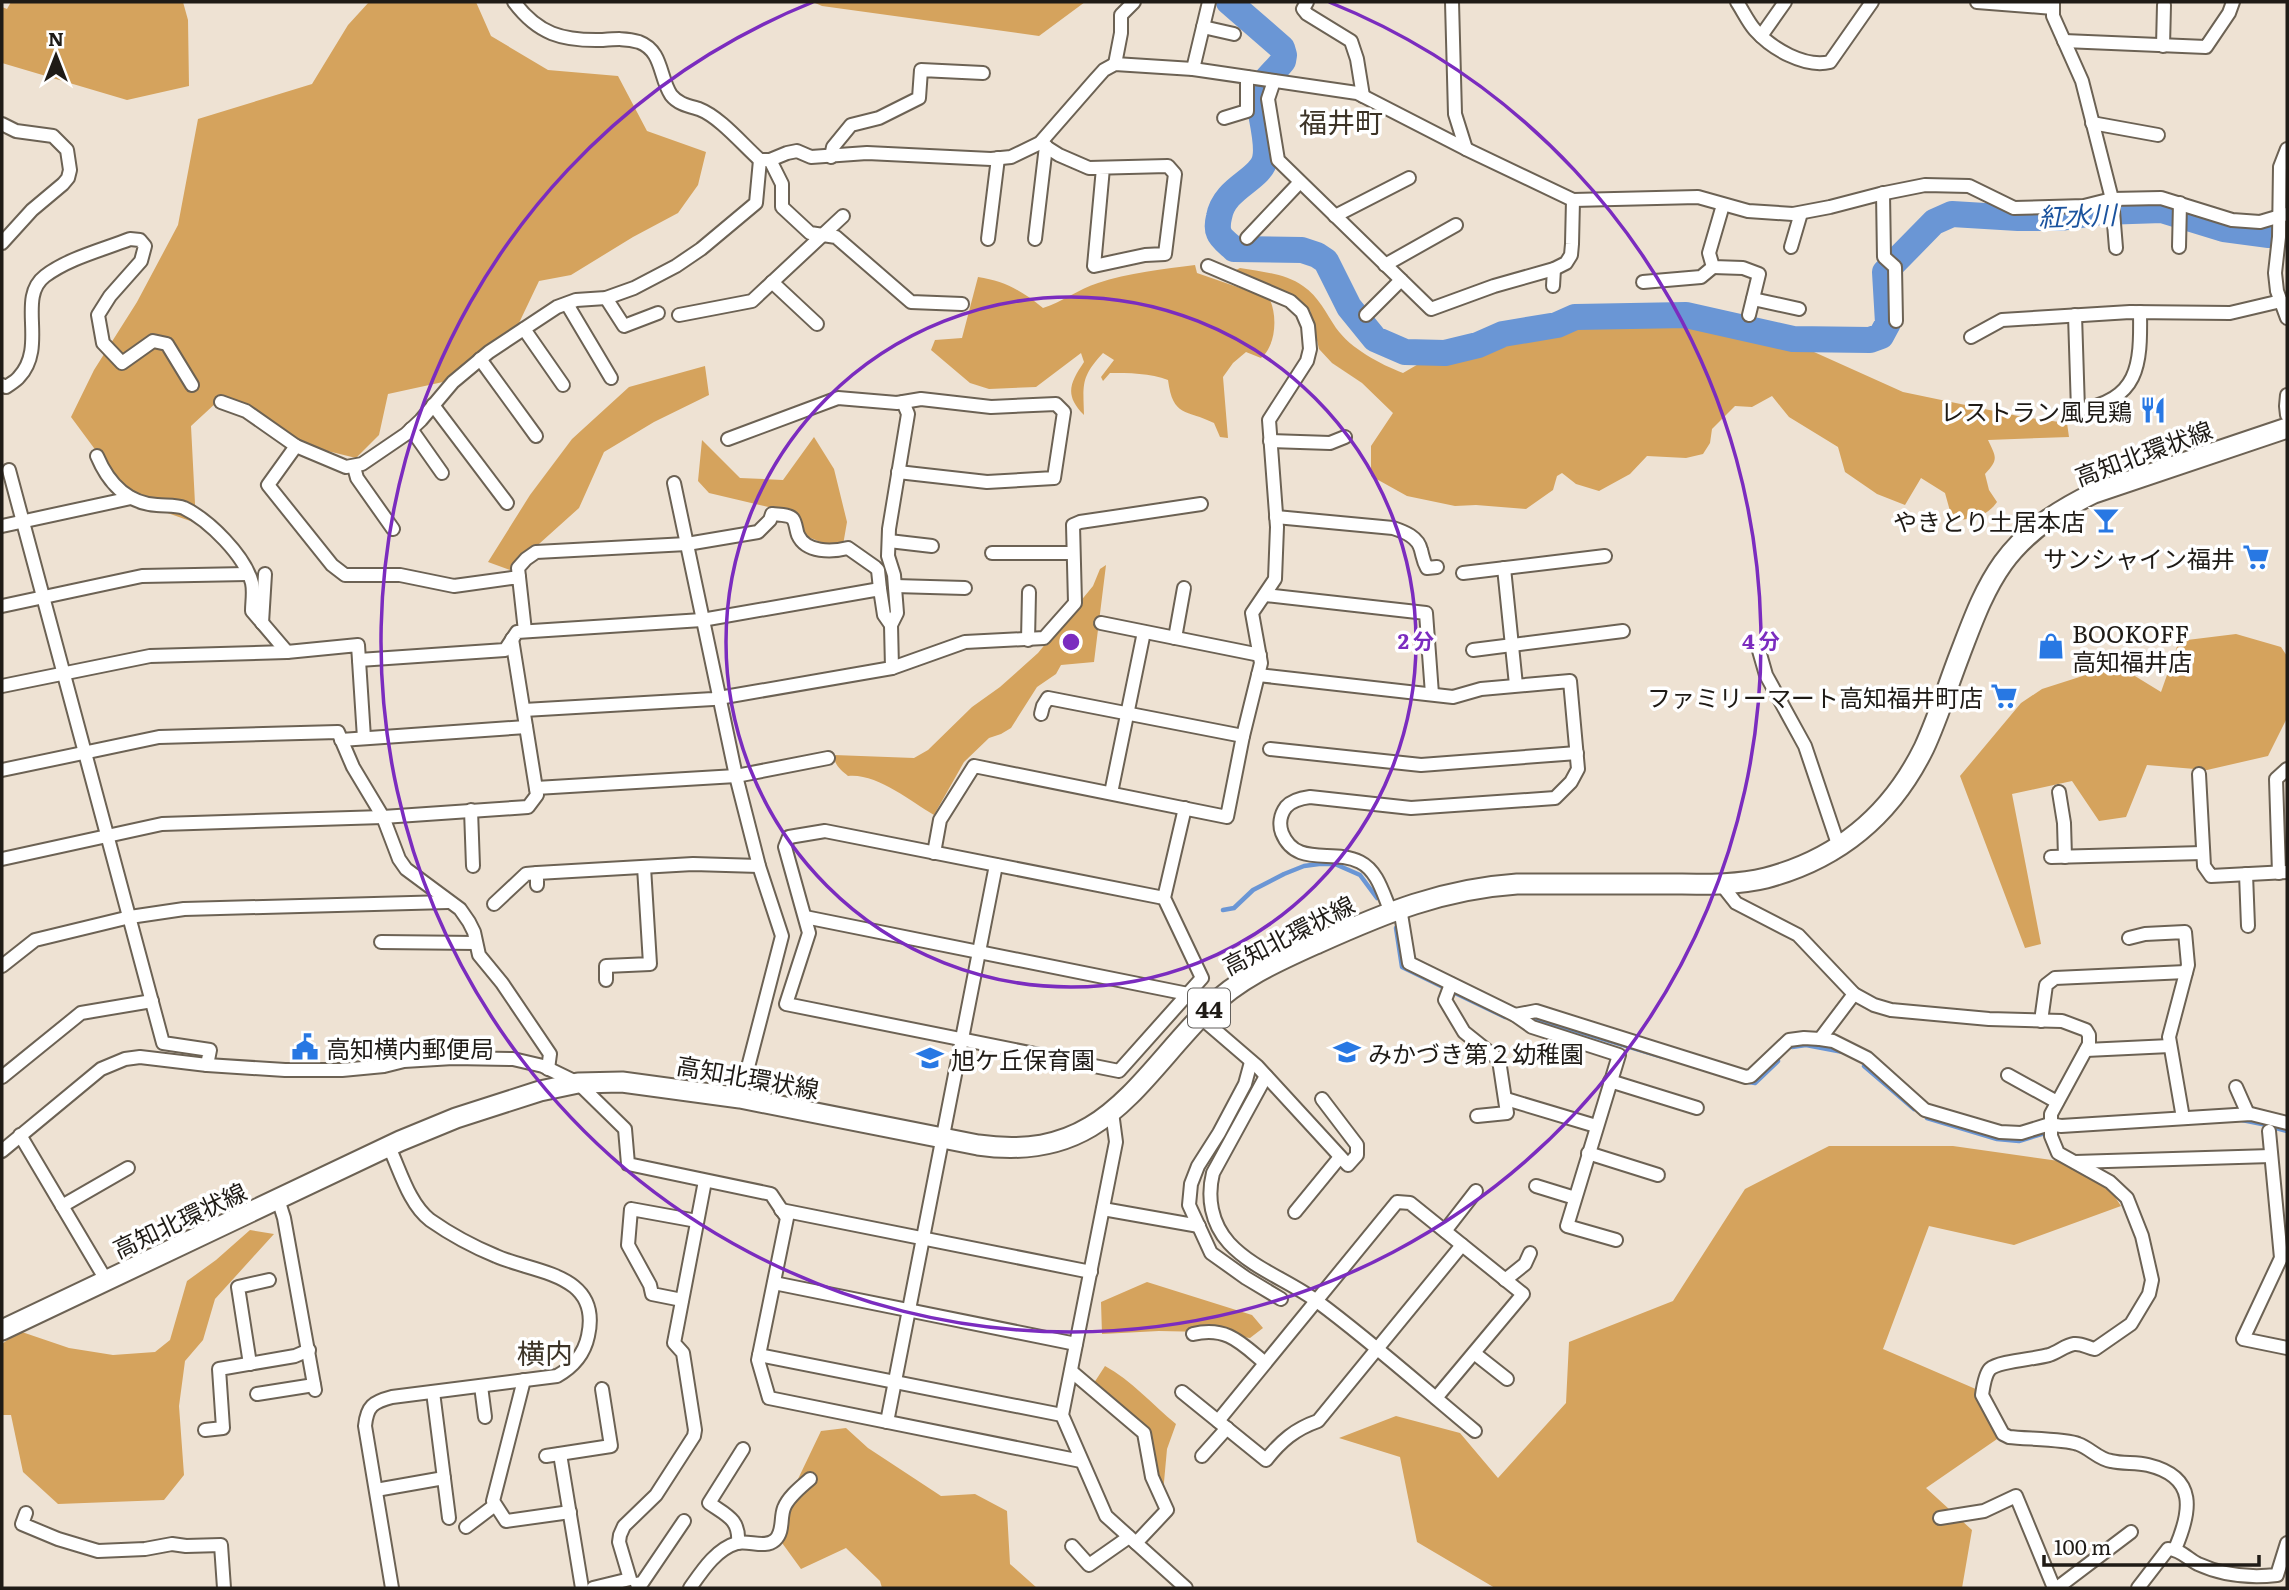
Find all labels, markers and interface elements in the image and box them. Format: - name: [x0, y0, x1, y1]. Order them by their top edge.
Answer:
- north arrow: [21, 21, 91, 91]
- text: N: [48, 24, 64, 52]
- district label: 福井町: [1299, 100, 1383, 142]
- water label: 紅水川: [2037, 193, 2120, 235]
- place label: レストラン風見鶏: [1940, 393, 2132, 428]
- restaurant icon: レストラン風見鶏: [2138, 395, 2168, 425]
- street label: 高知北環状線: [2069, 411, 2217, 493]
- place label: やきとり土居本店: [1893, 503, 2085, 538]
- bar icon: やきとり土居本店: [2091, 505, 2121, 535]
- place label: サンシャイン福井: [2043, 540, 2235, 575]
- supermarket icon: サンシャイン福井: [2241, 542, 2271, 572]
- place label: BOOKOFF 高知福井店: [2072, 615, 2192, 678]
- text: 2 分: [1398, 624, 1434, 655]
- text: 4 分: [1742, 624, 1780, 655]
- centre of rings: [1059, 630, 1083, 654]
- shop icon: BOOKOFF 高知福井店: [2036, 631, 2066, 661]
- place label: ファミリーマート高知福井町店: [1647, 679, 1983, 714]
- supermarket icon: ファミリーマート高知福井町店: [1989, 681, 2019, 711]
- street label: 高知北環状線: [1216, 886, 1360, 982]
- road number: 44: [1188, 988, 1230, 1028]
- place label: 高知横内郵便局: [326, 1030, 494, 1065]
- public building icon: 高知横内郵便局: [290, 1032, 320, 1062]
- place label: みかづき第２幼稚園: [1368, 1035, 1584, 1070]
- school or university icon: みかづき第２幼稚園: [1332, 1037, 1362, 1067]
- place label: 旭ケ丘保育園: [951, 1041, 1095, 1076]
- school or university icon: 旭ケ丘保育園: [915, 1043, 945, 1073]
- street label: 高知北環状線: [674, 1046, 822, 1106]
- street label: 高知北環状線: [106, 1173, 252, 1265]
- district label: 横内: [517, 1331, 573, 1373]
- scale bar: [2044, 1524, 2259, 1568]
- text: 100 m: [2054, 1530, 2111, 1561]

